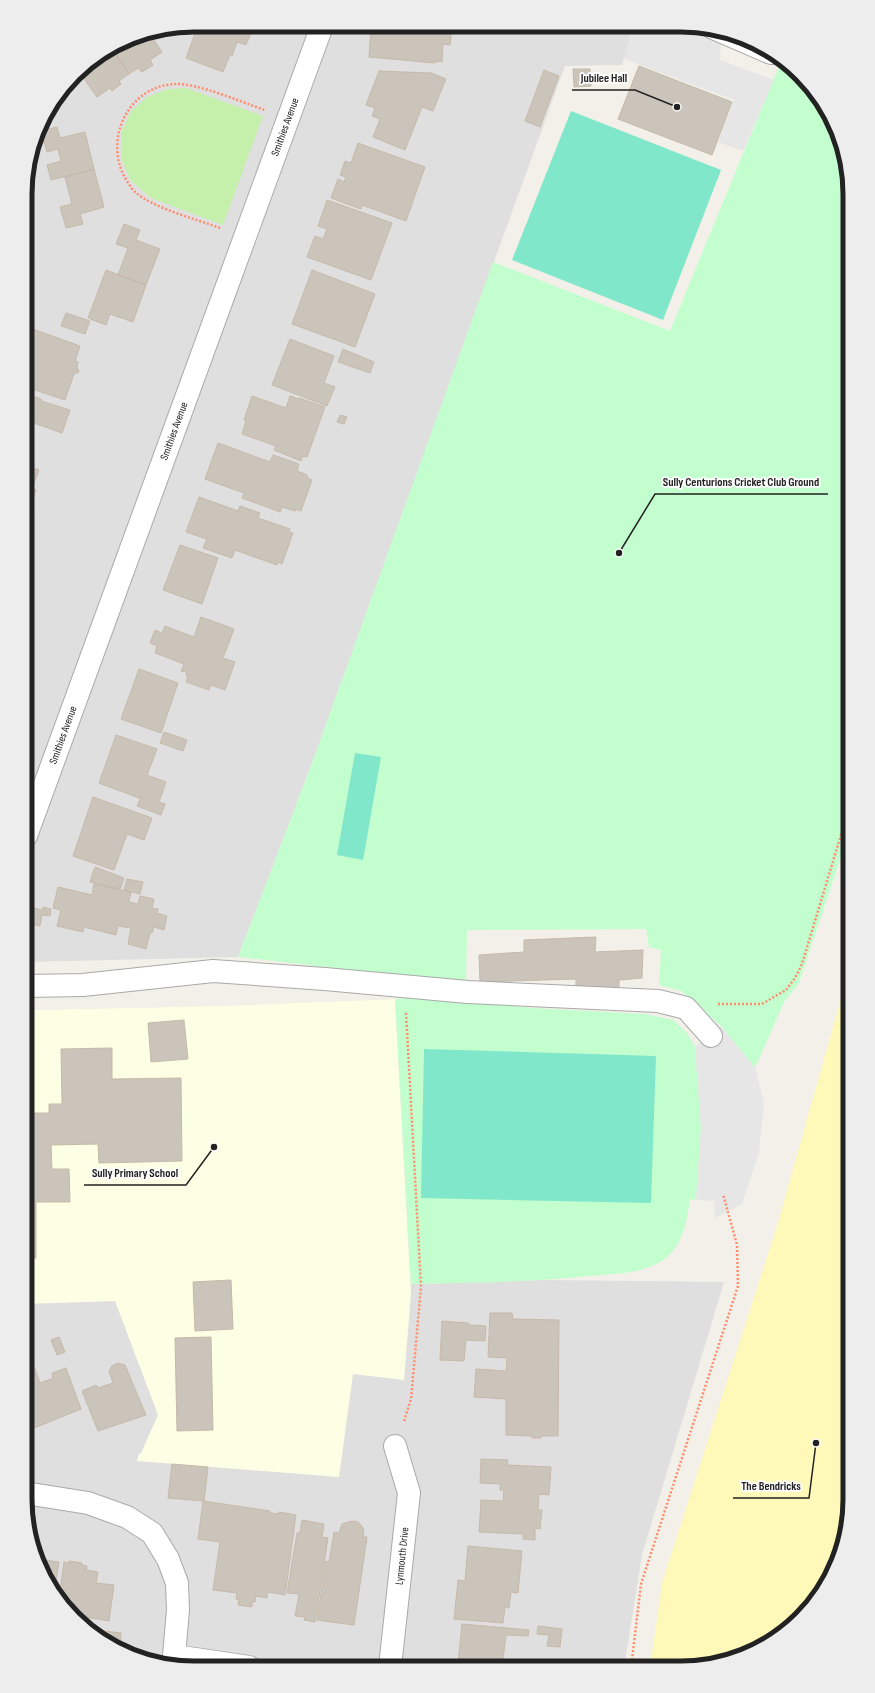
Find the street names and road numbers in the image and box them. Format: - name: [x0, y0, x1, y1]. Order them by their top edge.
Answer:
- street label: Smithies Avenue: [268, 96, 302, 158]
- street label: Smithies Avenue: [157, 400, 191, 462]
- street label: Smithies Avenue: [46, 704, 80, 766]
- street label: Lynmouth Drive: [393, 1526, 411, 1586]

